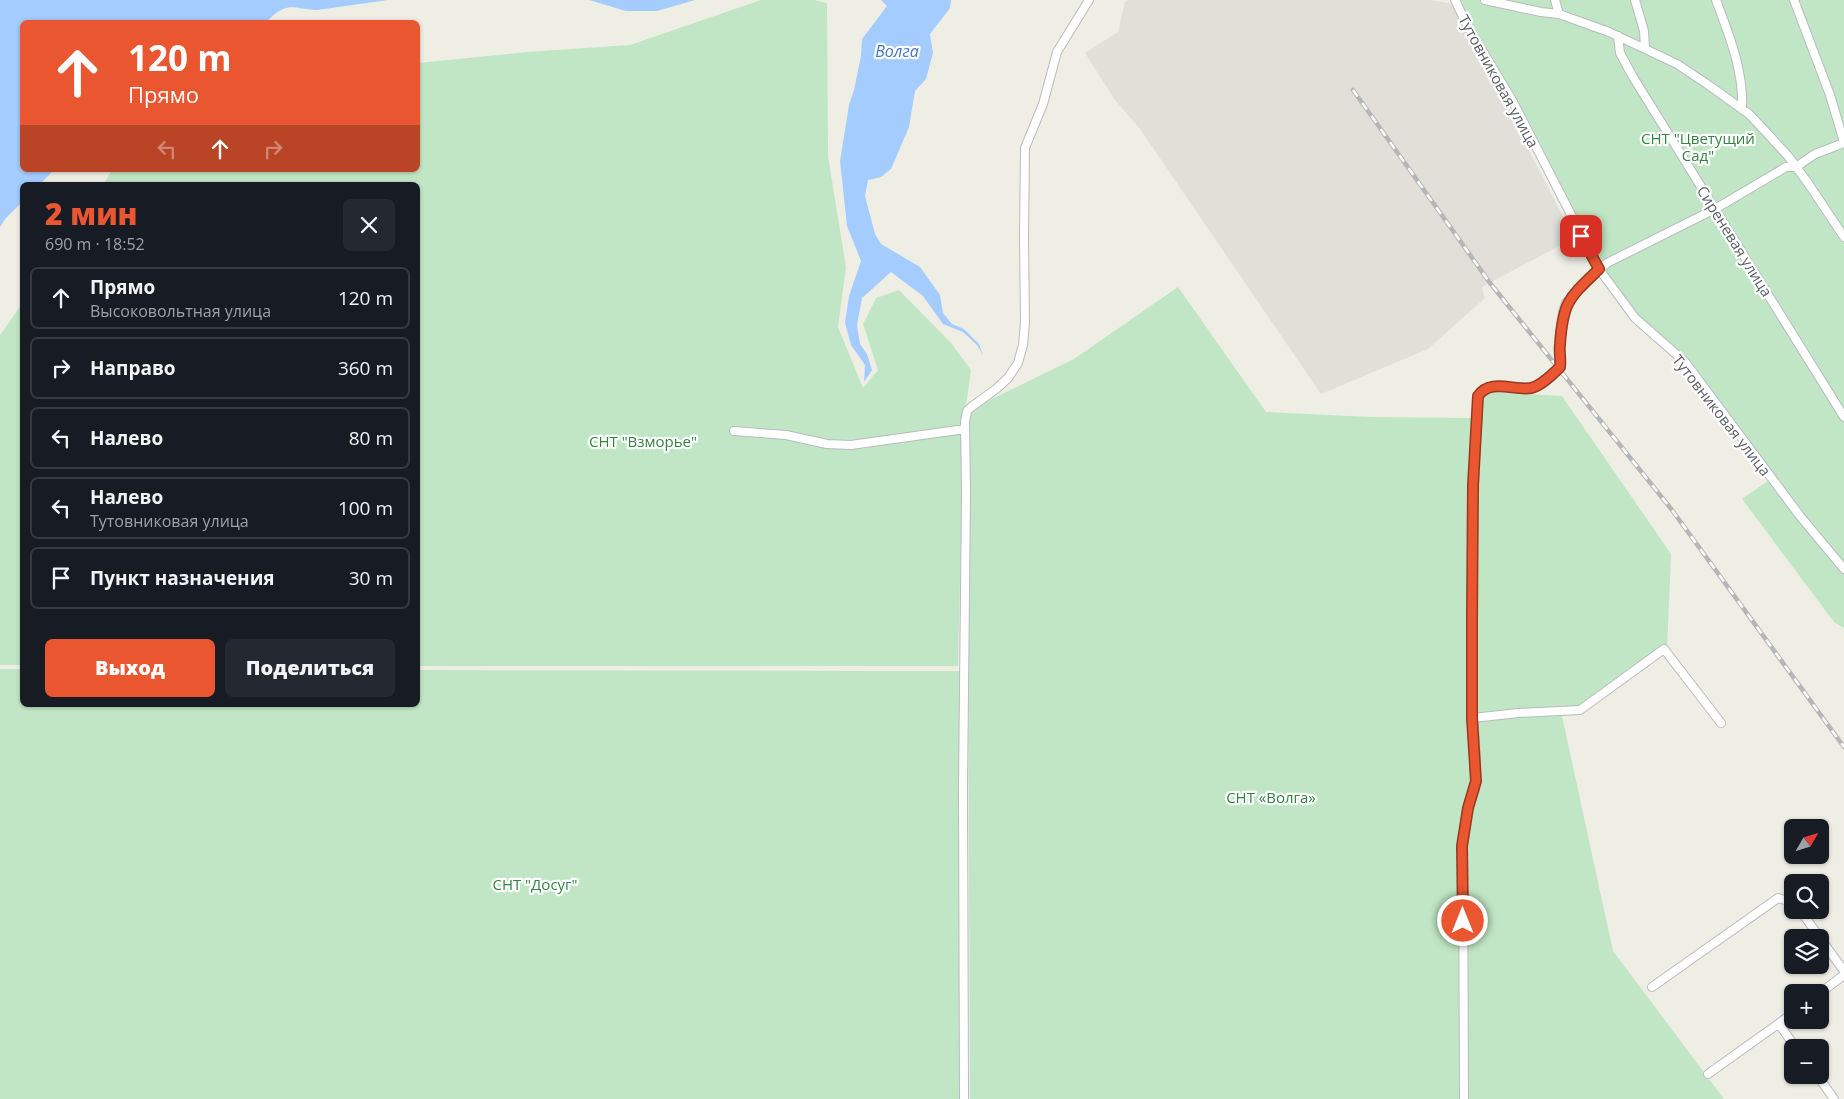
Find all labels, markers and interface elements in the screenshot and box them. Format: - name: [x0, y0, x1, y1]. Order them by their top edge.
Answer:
- street label: Тутовниковая улица: [1454, 11, 1544, 151]
- text: 120 m: [128, 34, 232, 81]
- icon: ahead: [45, 40, 110, 105]
- water label: Волга: [875, 40, 919, 62]
- text: Прямо: [128, 79, 199, 109]
- park label: СНТ "Цветущий Сад": [1641, 128, 1755, 165]
- icon: left: [153, 135, 181, 163]
- icon: ahead: [206, 135, 234, 163]
- icon: right: [259, 135, 287, 163]
- street label: Сиреневая улица: [1693, 182, 1777, 300]
- text: 2 мин: [45, 193, 138, 234]
- button: close: [343, 199, 395, 251]
- pin: [1560, 215, 1602, 257]
- icon: arrive: [1567, 222, 1595, 250]
- text: 690 m · 18:52: [45, 233, 145, 255]
- text: Прямо: [90, 274, 155, 300]
- icon: ahead: [47, 284, 75, 312]
- text: 120 m: [338, 285, 393, 311]
- text: Высоковольтная улица: [90, 300, 271, 322]
- street label: Тутовниковая улица: [1668, 350, 1776, 480]
- icon: right: [47, 354, 75, 382]
- text: Направо: [90, 355, 176, 381]
- text: 360 m: [338, 355, 393, 381]
- icon: left: [47, 424, 75, 452]
- text: Налево: [90, 425, 163, 451]
- text: 80 m: [349, 425, 393, 451]
- park label: СНТ "Взморье": [589, 431, 697, 451]
- text: Налево: [90, 484, 163, 510]
- icon: left: [47, 494, 75, 522]
- text: 100 m: [338, 495, 393, 521]
- text: Тутовниковая улица: [90, 510, 249, 532]
- icon: arrive: [47, 564, 75, 592]
- text: Пункт назначения: [90, 565, 275, 591]
- text: 30 m: [349, 565, 393, 591]
- button: Выход: [45, 639, 215, 697]
- button: Поделиться: [225, 639, 395, 697]
- park label: СНТ «Волга»: [1226, 787, 1316, 807]
- north arrow: [1784, 819, 1829, 864]
- map controls: [1784, 819, 1829, 1084]
- park label: СНТ "Досуг": [492, 874, 578, 894]
- button: search: [1784, 874, 1829, 919]
- position arrow: [1436, 894, 1488, 946]
- button: layers: [1784, 929, 1829, 974]
- button: +: [1784, 984, 1829, 1029]
- button: −: [1784, 1039, 1829, 1084]

